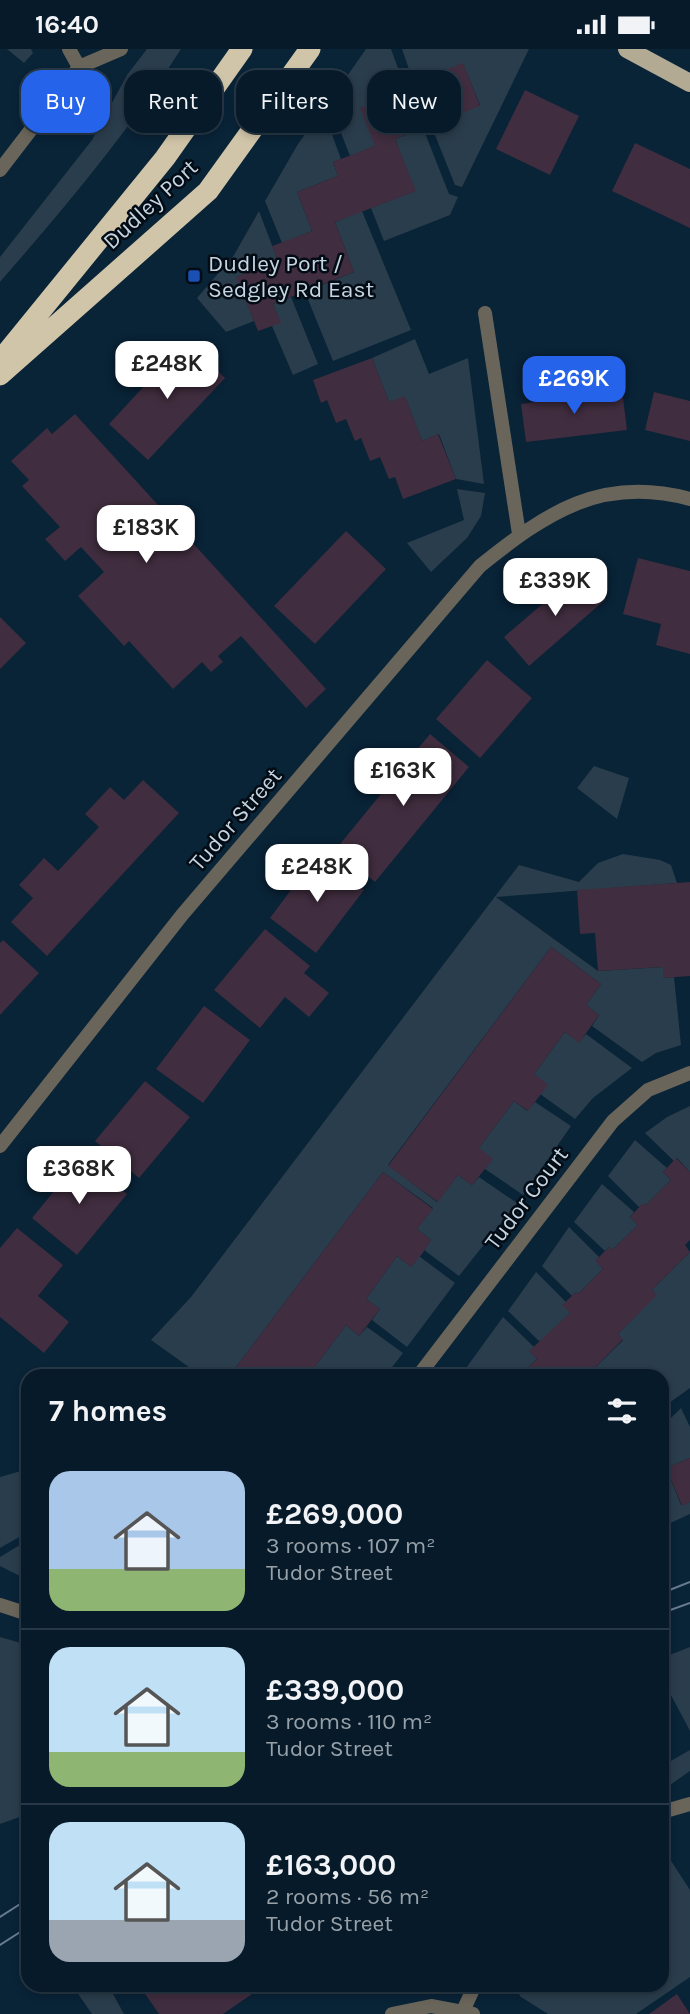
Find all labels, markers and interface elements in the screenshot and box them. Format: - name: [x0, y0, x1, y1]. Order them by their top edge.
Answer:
- text: 16:40: [35, 9, 99, 40]
- chip: Buy: [21, 70, 110, 133]
- chip: Rent: [124, 70, 222, 133]
- chip: Filters: [236, 70, 353, 133]
- chip: New: [367, 70, 461, 133]
- street label: Dudley Port: [97, 154, 203, 255]
- place label: Dudley Port / Sedgley Rd East: [208, 250, 375, 303]
- marker: Dudley Port / Sedgley Rd East: [186, 268, 202, 284]
- pin: £248K: [118, 341, 216, 401]
- text: £248K: [131, 350, 203, 377]
- pin: £269K: [525, 357, 623, 416]
- text: £269K: [539, 365, 609, 392]
- pin: £183K: [97, 505, 195, 565]
- text: £183K: [113, 514, 179, 541]
- pin: £339K: [506, 559, 604, 618]
- text: £339K: [519, 567, 591, 594]
- pin: £163K: [354, 749, 452, 808]
- text: £163K: [370, 757, 436, 784]
- street label: Tudor Street: [184, 762, 287, 876]
- pin: £248K: [268, 845, 366, 904]
- text: £248K: [281, 853, 353, 880]
- street label: Tudor Court: [479, 1141, 574, 1255]
- pin: £368K: [30, 1147, 128, 1206]
- text: £368K: [43, 1155, 115, 1182]
- icon: filters: [603, 1392, 641, 1430]
- text: 7 homes: [49, 1393, 167, 1429]
- text: £269,000: [266, 1496, 403, 1532]
- icon: home: [105, 1499, 189, 1583]
- text: 3 rooms · 107 m²: [266, 1532, 435, 1559]
- text: Tudor Street: [266, 1559, 393, 1586]
- text: £339,000: [266, 1672, 404, 1708]
- icon: home: [105, 1675, 189, 1759]
- text: 3 rooms · 110 m²: [266, 1708, 432, 1735]
- text: Tudor Street: [266, 1735, 393, 1762]
- text: £163,000: [266, 1847, 396, 1883]
- icon: home: [105, 1850, 189, 1934]
- text: 2 rooms · 56 m²: [266, 1883, 429, 1910]
- text: Tudor Street: [266, 1910, 393, 1937]

